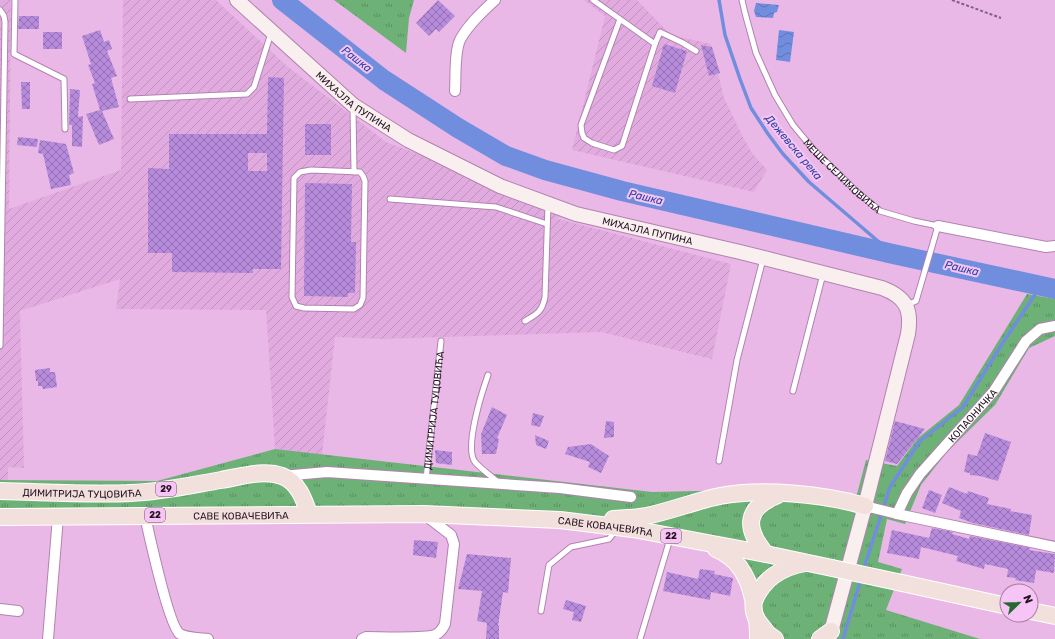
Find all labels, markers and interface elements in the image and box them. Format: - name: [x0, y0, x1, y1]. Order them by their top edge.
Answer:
- water label: Рашка: [339, 44, 375, 75]
- street label: МИХАЈЛА ПУПИНА: [313, 69, 394, 135]
- water label: Дежевска река: [762, 111, 825, 183]
- street label: МЕШЕ СЕЛИМОВИЋА: [800, 137, 883, 216]
- water label: Рашка: [628, 187, 665, 208]
- street label: МИХАЈЛА ПУПИНА: [601, 215, 694, 248]
- water label: Рашка: [944, 258, 981, 279]
- street label: ДИМИТРИЈА ТУЦОВИЋА: [422, 350, 447, 470]
- street label: КОПАОНИЧКА: [946, 386, 1000, 445]
- road number: 29: [156, 482, 176, 496]
- street label: ДИМИТРИЈА ТУЦОВИЋА: [22, 487, 142, 501]
- road number: 22: [145, 508, 165, 522]
- street label: САВЕ КОВАЧЕВИЋА: [193, 510, 289, 523]
- street label: САВЕ КОВАЧЕВИЋА: [557, 515, 654, 540]
- road number: 22: [661, 529, 681, 543]
- north arrow: [999, 583, 1039, 623]
- text: N: [1020, 593, 1035, 606]

